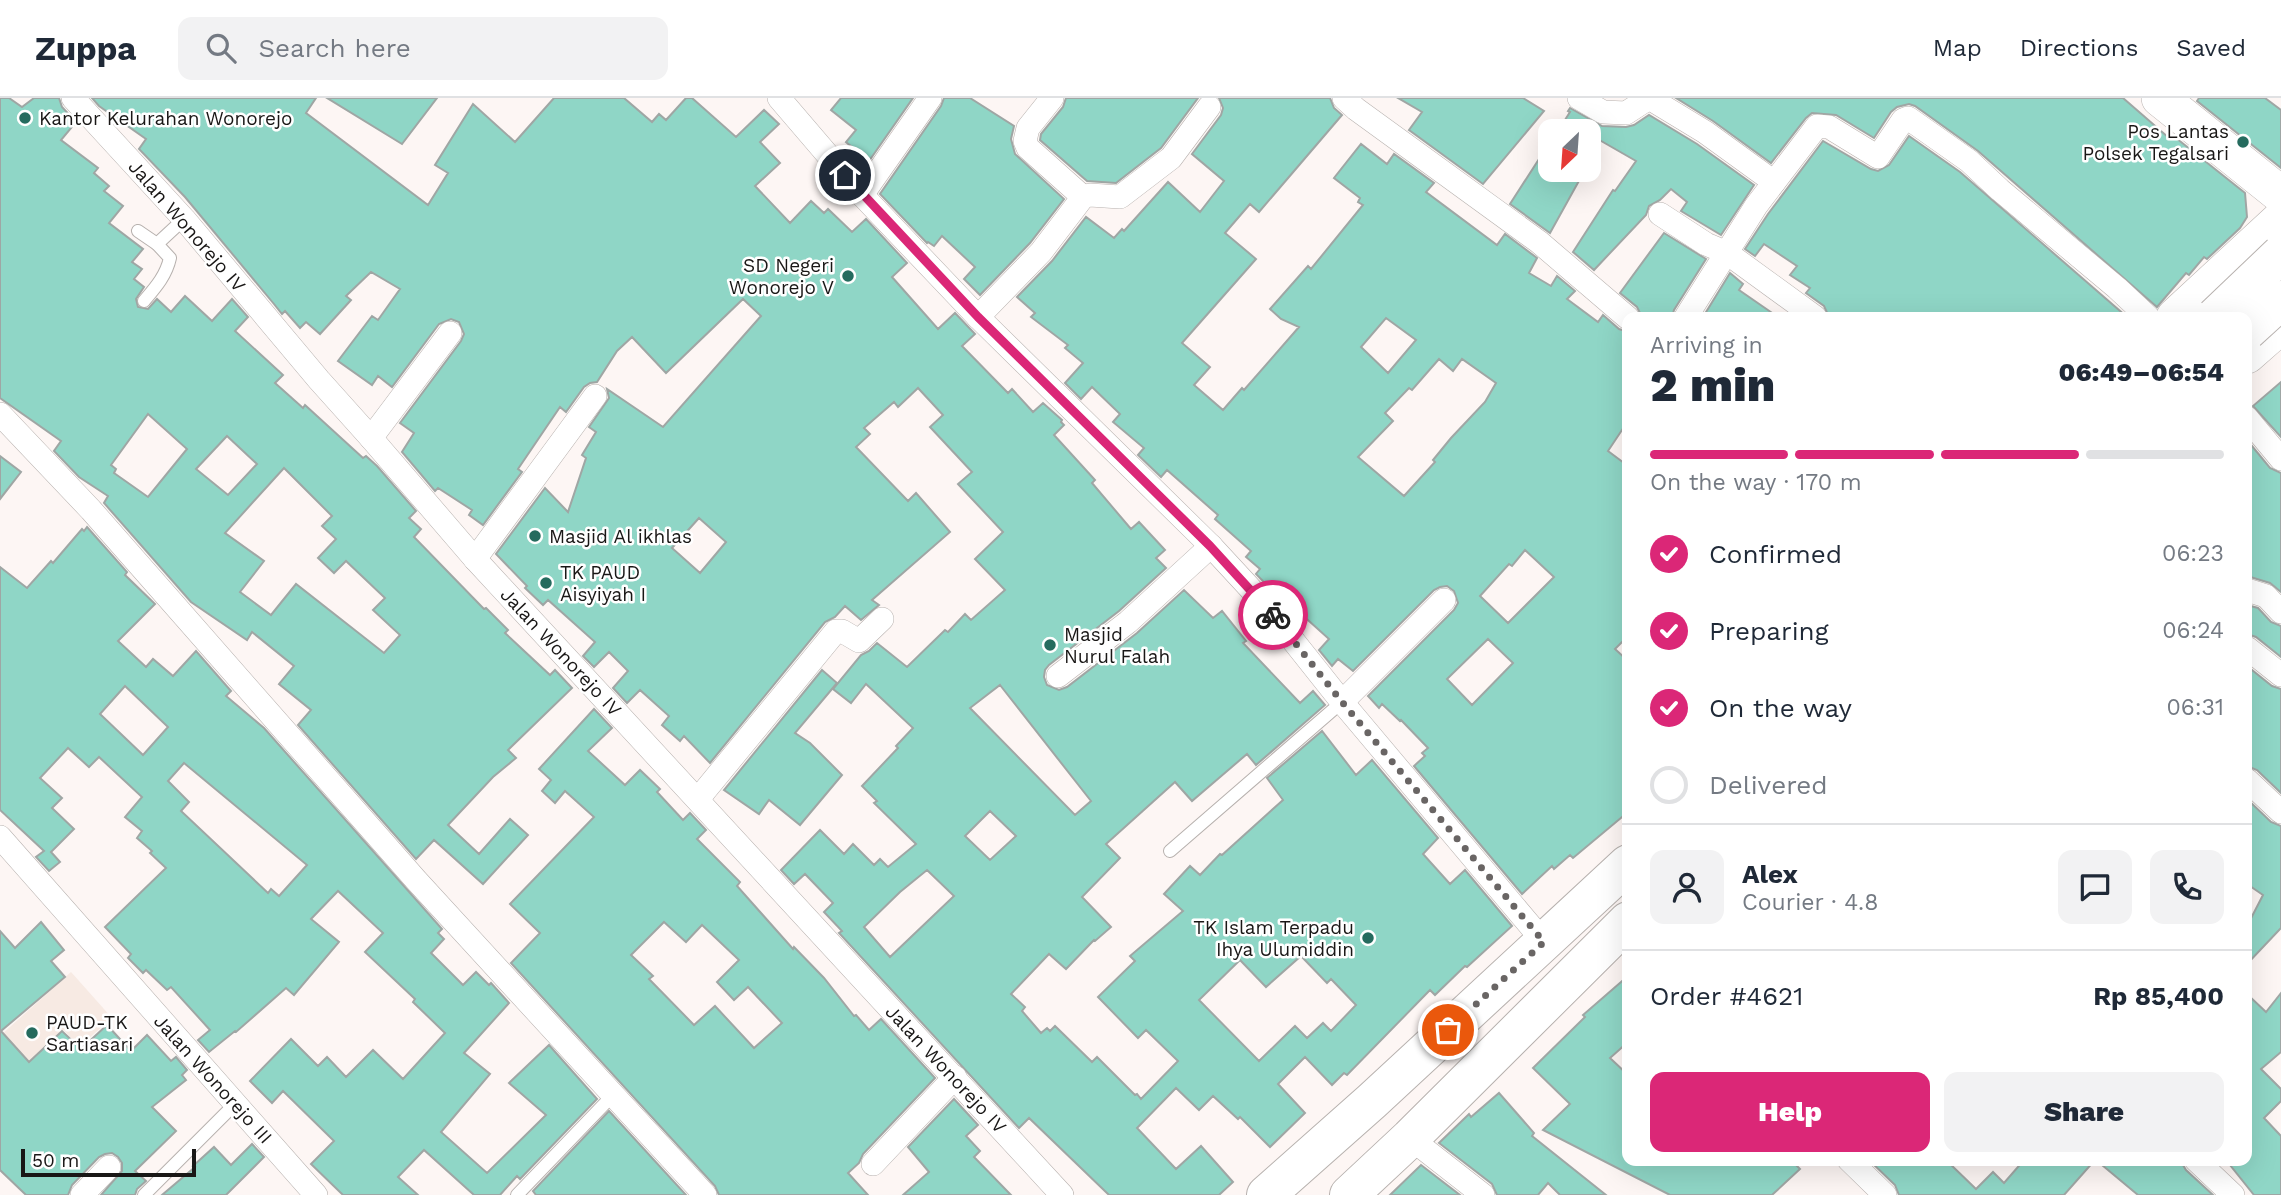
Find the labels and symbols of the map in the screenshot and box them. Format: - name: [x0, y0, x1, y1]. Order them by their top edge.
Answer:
- place label: Kantor Kelurahan Wonorejo: [39, 107, 292, 130]
- marker: Kantor Kelurahan Wonorejo: [17, 110, 33, 126]
- north arrow: [1538, 119, 1601, 182]
- place label: Pos Lantas Polsek Tegalsari: [2082, 120, 2229, 165]
- marker: Pos Lantas Polsek Tegalsari: [2235, 134, 2251, 150]
- pin: [815, 145, 875, 205]
- street label: Jalan Wonorejo IV: [124, 155, 250, 297]
- place label: SD Negeri Wonorejo V: [729, 254, 834, 299]
- marker: SD Negeri Wonorejo V: [840, 268, 856, 284]
- place label: Masjid Al ikhlas: [549, 525, 692, 548]
- marker: Masjid Al ikhlas: [527, 528, 543, 544]
- place label: TK PAUD Aisyiyah I: [560, 561, 646, 606]
- marker: TK PAUD Aisyiyah I: [538, 575, 554, 591]
- courier: [1238, 580, 1308, 650]
- street label: Jalan Wonorejo IV: [496, 583, 626, 721]
- place label: Masjid Nurul Falah: [1064, 623, 1170, 668]
- marker: Masjid Nurul Falah: [1042, 637, 1058, 653]
- place label: TK Islam Terpadu Ihya Ulumiddin: [1193, 916, 1354, 961]
- marker: TK Islam Terpadu Ihya Ulumiddin: [1360, 930, 1376, 946]
- street label: Jalan Wonorejo IV: [881, 1000, 1011, 1138]
- pin: [1418, 1000, 1478, 1060]
- street label: Jalan Wonorejo III: [149, 1010, 277, 1148]
- place label: PAUD-TK Sartiasari: [46, 1011, 133, 1056]
- marker: PAUD-TK Sartiasari: [24, 1025, 40, 1041]
- scale bar: [21, 1146, 196, 1178]

